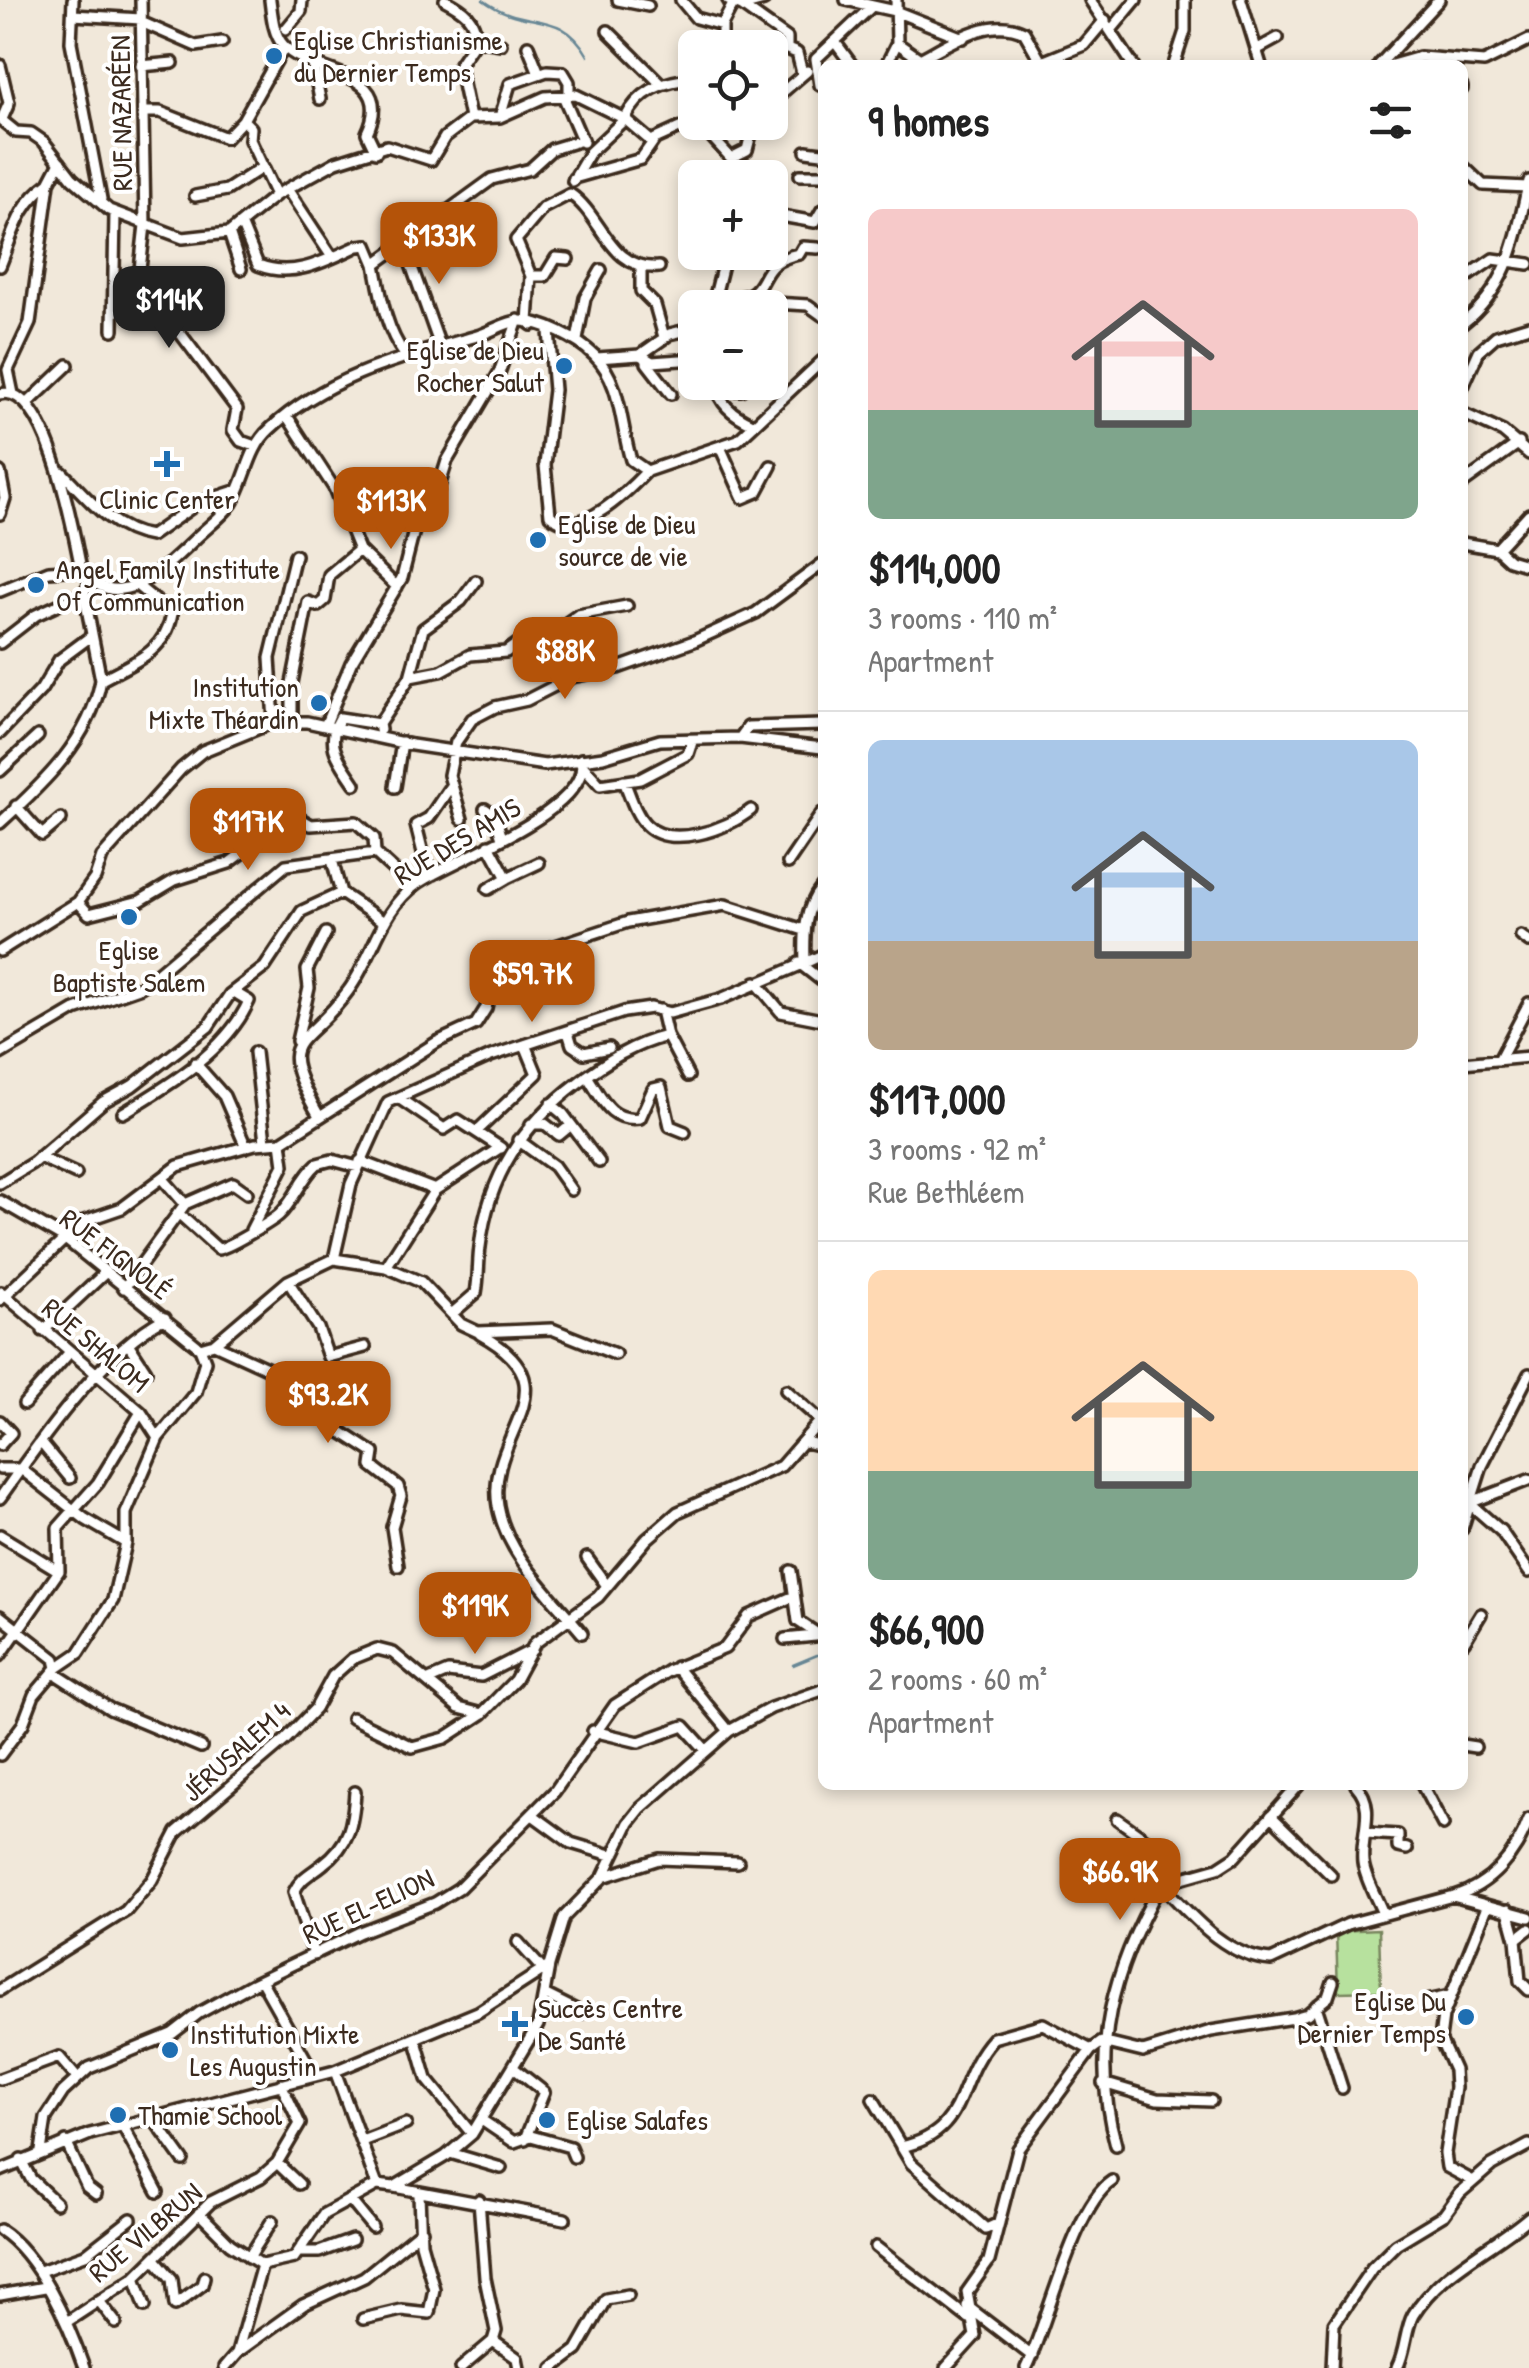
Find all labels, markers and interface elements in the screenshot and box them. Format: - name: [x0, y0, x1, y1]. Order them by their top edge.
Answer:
- place label: Eglise Christianisme du Dernier Temps: [294, 21, 503, 91]
- map controls: [678, 30, 788, 400]
- button: locate: [678, 30, 788, 140]
- street label: RUE NAZARÉEN: [101, 35, 141, 191]
- marker: Eglise Christianisme du Dernier Temps: [263, 45, 285, 67]
- text: 9 homes: [868, 92, 989, 149]
- icon: filters: [1363, 93, 1418, 148]
- button: +: [678, 160, 788, 270]
- pin: $133K: [369, 202, 509, 287]
- text: $133K: [402, 213, 476, 256]
- pin: $114K: [99, 266, 239, 351]
- icon: home: [1053, 274, 1233, 454]
- text: $114K: [135, 277, 203, 320]
- button: −: [678, 290, 788, 400]
- place label: Eglise de Dieu Rocher Salut: [407, 331, 544, 401]
- marker: Eglise de Dieu Rocher Salut: [553, 355, 575, 377]
- marker: Clinic Center: [154, 451, 180, 477]
- pin: $113K: [321, 467, 461, 552]
- text: $113K: [356, 478, 426, 521]
- place label: Clinic Center: [99, 480, 235, 518]
- place label: Eglise de Dieu source de vie: [558, 505, 695, 575]
- marker: Eglise de Dieu source de vie: [527, 529, 549, 551]
- text: $114,000: [868, 539, 1000, 596]
- place label: Angel Family Institute Of Communication: [56, 550, 280, 620]
- marker: Angel Family Institute Of Communication: [25, 574, 47, 596]
- text: 3 rooms · 110 m²: [868, 596, 1057, 639]
- pin: $88K: [506, 617, 624, 702]
- text: $88K: [535, 628, 595, 671]
- text: Apartment: [868, 639, 993, 682]
- place label: Institution Mixte Théardin: [149, 668, 299, 738]
- marker: Institution Mixte Théardin: [308, 692, 330, 714]
- pin: $117K: [178, 788, 318, 873]
- street label: RUE DES AMIS: [387, 788, 528, 894]
- text: $117K: [212, 799, 284, 842]
- icon: home: [1053, 805, 1233, 985]
- marker: Eglise Baptiste Salem: [118, 906, 140, 928]
- place label: Eglise Baptiste Salem: [53, 931, 205, 1001]
- pin: $59.7K: [451, 940, 613, 1025]
- text: $59.7K: [492, 951, 572, 994]
- text: $117,000: [868, 1070, 1006, 1127]
- text: 3 rooms · 92 m²: [868, 1127, 1046, 1170]
- text: Rue Bethléem: [868, 1170, 1025, 1213]
- street label: RUE FIGNOLÉ: [52, 1199, 180, 1309]
- street label: RUE SHALOM: [34, 1289, 158, 1401]
- icon: home: [1053, 1335, 1233, 1515]
- pin: $93.2K: [247, 1361, 409, 1446]
- text: $93.2K: [288, 1372, 368, 1415]
- pin: $119K: [405, 1572, 545, 1657]
- text: $119K: [441, 1583, 509, 1626]
- text: $66,900: [868, 1600, 984, 1657]
- text: 2 rooms · 60 m²: [868, 1657, 1047, 1700]
- street label: JÉRUSALEM 4: [174, 1692, 298, 1810]
- text: Apartment: [868, 1700, 993, 1743]
- pin: $66.9K: [1039, 1838, 1201, 1923]
- text: $66.9K: [1081, 1849, 1159, 1892]
- street label: RUE EL-ELION: [296, 1859, 440, 1953]
- place label: Eglise Du Dernier Temps: [1297, 1982, 1446, 2052]
- place label: Succès Centre De Santé: [538, 1989, 683, 2059]
- marker: Eglise Du Dernier Temps: [1455, 2006, 1477, 2028]
- marker: Succès Centre De Santé: [502, 2011, 528, 2037]
- place label: Institution Mixte Les Augustin: [190, 2015, 359, 2085]
- marker: Institution Mixte Les Augustin: [159, 2039, 181, 2061]
- place label: Thamie School: [138, 2096, 283, 2134]
- place label: Eglise Salafes: [567, 2101, 708, 2139]
- marker: Thamie School: [107, 2104, 129, 2126]
- marker: Eglise Salafes: [536, 2109, 558, 2131]
- street label: RUE VILBRUN: [80, 2173, 210, 2291]

